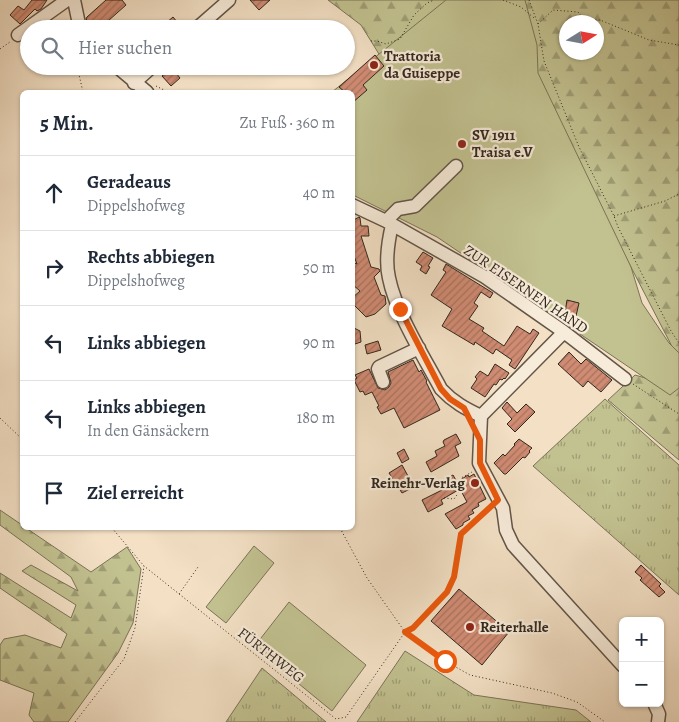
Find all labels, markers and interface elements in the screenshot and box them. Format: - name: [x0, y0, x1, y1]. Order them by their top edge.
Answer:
- north arrow: [559, 15, 604, 60]
- search box: [20, 20, 355, 75]
- icon: search: [38, 34, 66, 62]
- text: Hier suchen: [78, 35, 172, 61]
- place label: Trattoria da Guiseppe: [384, 46, 460, 83]
- marker: Trattoria da Guiseppe: [368, 59, 380, 71]
- text: 5 Min.: [40, 109, 94, 137]
- text: Zu Fuß · 360 m: [239, 112, 335, 134]
- place label: SV 1911 Traisa e.V: [472, 125, 533, 162]
- marker: SV 1911 Traisa e.V: [456, 138, 468, 150]
- text: Geradeaus: [87, 169, 171, 195]
- icon: ahead: [40, 179, 68, 207]
- text: 40 m: [303, 182, 335, 204]
- text: Dippelshofweg: [87, 195, 185, 217]
- street label: ZUR EISERNEN HAND: [460, 240, 592, 338]
- text: Rechts abbiegen: [87, 244, 215, 270]
- icon: right: [40, 254, 68, 282]
- text: 50 m: [303, 257, 335, 279]
- text: Dippelshofweg: [87, 270, 185, 292]
- route end: [389, 298, 412, 321]
- icon: left: [40, 329, 68, 357]
- text: Links abbiegen: [87, 330, 206, 356]
- text: 90 m: [303, 332, 335, 354]
- text: Links abbiegen: [87, 394, 206, 420]
- icon: left: [40, 404, 68, 432]
- text: 180 m: [297, 407, 335, 429]
- text: In den Gänsäckern: [87, 420, 209, 442]
- place label: Reinehr-Verlag: [371, 473, 465, 493]
- marker: Reinehr-Verlag: [469, 477, 481, 489]
- icon: arrive: [40, 479, 68, 507]
- text: Ziel erreicht: [87, 480, 184, 506]
- place label: Reiterhalle: [480, 617, 549, 637]
- map controls: [619, 617, 664, 707]
- button: +: [619, 617, 664, 662]
- marker: Reiterhalle: [464, 621, 476, 633]
- street label: FÜRTHWEG: [234, 623, 308, 687]
- route start: [434, 650, 457, 673]
- button: −: [619, 662, 664, 707]

